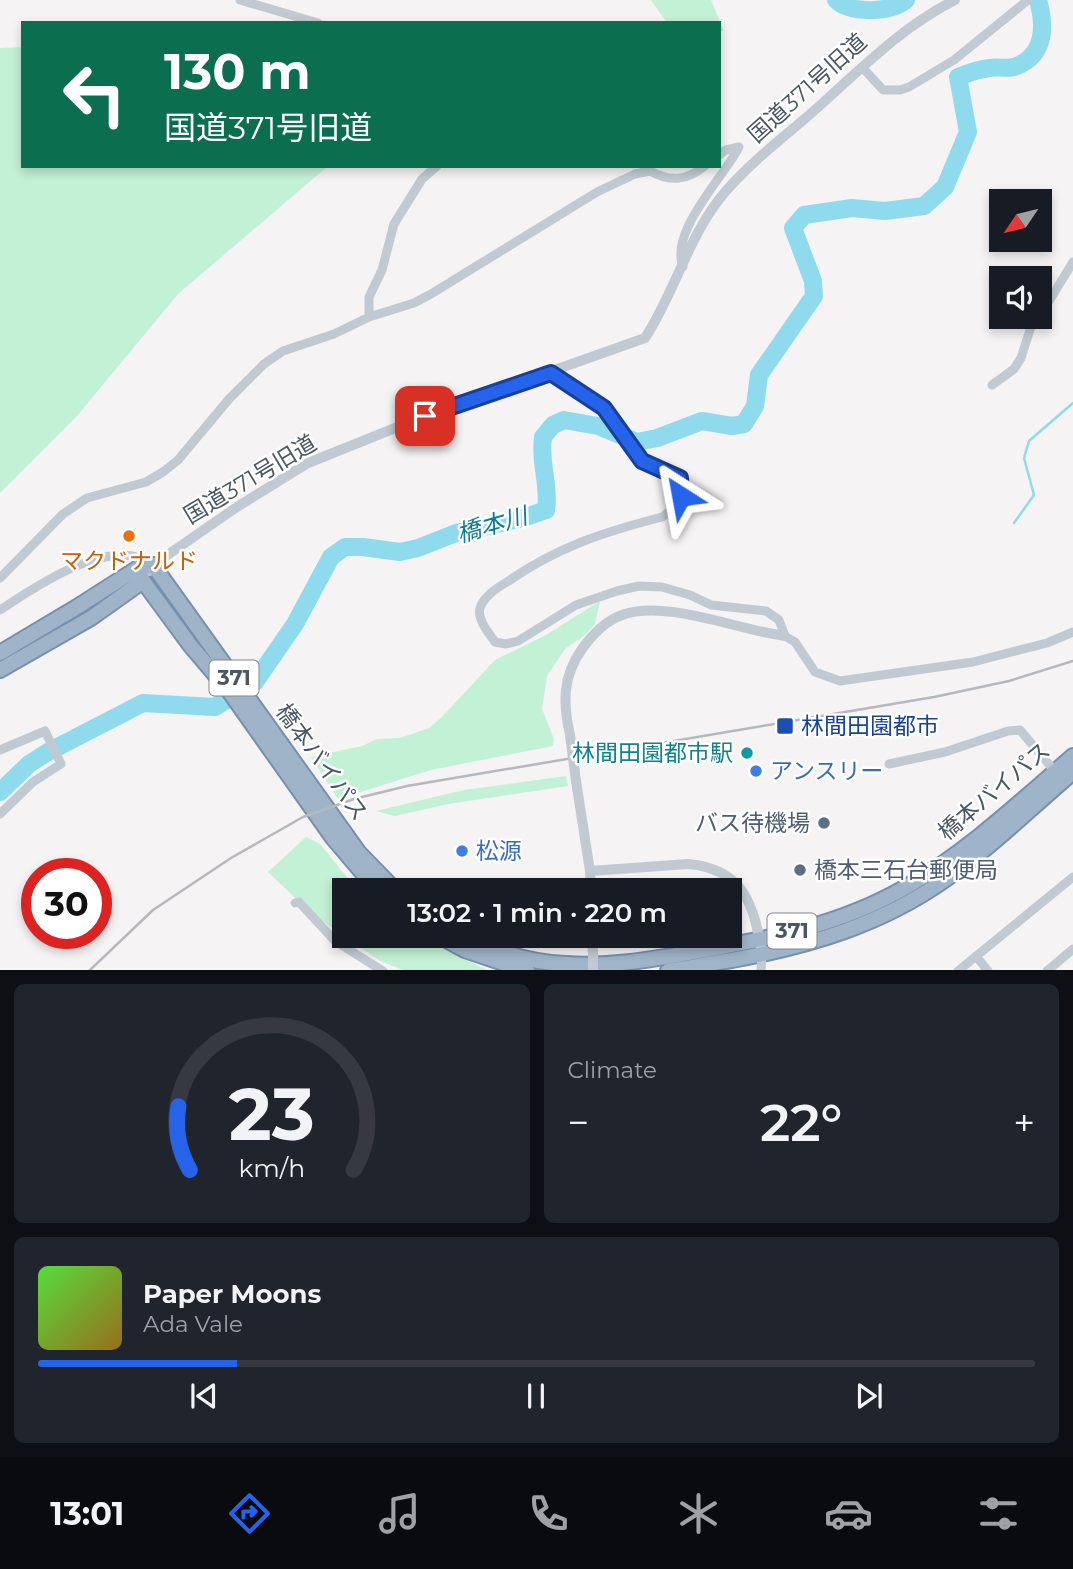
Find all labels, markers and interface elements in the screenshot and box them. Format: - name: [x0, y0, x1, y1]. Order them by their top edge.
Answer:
- street label: 国道371号旧道: [742, 27, 872, 149]
- text: 130 m: [164, 42, 311, 101]
- icon: left: [49, 49, 140, 140]
- text: 国道371号旧道: [164, 108, 372, 147]
- north arrow: [989, 189, 1052, 252]
- map controls: [989, 189, 1052, 329]
- button: sound: [989, 266, 1052, 329]
- pin: [395, 386, 455, 446]
- icon: arrive: [406, 397, 444, 435]
- street label: 国道371号旧道: [179, 428, 321, 530]
- position arrow: [644, 459, 718, 533]
- water label: 橋本川: [453, 500, 533, 548]
- marker: マクドナルド: [121, 528, 137, 544]
- place label: マクドナルド: [60, 547, 198, 575]
- road number: 371: [210, 660, 258, 696]
- street label: 橋本バイパス: [270, 698, 374, 826]
- place label: 林間田園都市: [801, 712, 939, 740]
- marker: 林間田園都市: [775, 716, 795, 736]
- street label: 橋本バイパス: [932, 736, 1056, 846]
- place label: 林間田園都市駅: [572, 739, 733, 767]
- marker: 林間田園都市駅: [739, 745, 755, 761]
- place label: アンスリー: [770, 757, 884, 785]
- marker: アンスリー: [748, 763, 764, 779]
- place label: バス待機場: [695, 809, 810, 837]
- marker: バス待機場: [816, 815, 832, 831]
- place label: 松源: [476, 837, 522, 865]
- marker: 松源: [454, 843, 470, 859]
- place label: 橋本三石台郵便局: [814, 856, 998, 884]
- speed limit sign: 30: [21, 858, 112, 949]
- marker: 橋本三石台郵便局: [792, 862, 808, 878]
- text: 13:02 · 1 min · 220 m: [407, 897, 667, 929]
- road number: 371: [768, 914, 816, 948]
- text: Climate: [568, 1056, 657, 1084]
- text: 23: [229, 1070, 315, 1158]
- text: 22°: [760, 1091, 842, 1154]
- text: −: [568, 1099, 589, 1146]
- text: +: [1013, 1099, 1035, 1146]
- text: km/h: [238, 1152, 305, 1182]
- text: Paper Moons: [143, 1278, 321, 1310]
- text: Ada Vale: [143, 1310, 243, 1338]
- icon: previous: [185, 1377, 223, 1415]
- icon: pause: [517, 1377, 555, 1415]
- icon: next: [850, 1377, 888, 1415]
- icon: directions: [225, 1489, 274, 1538]
- icon: music: [375, 1489, 424, 1538]
- icon: phone: [524, 1489, 573, 1538]
- icon: climate: [674, 1489, 723, 1538]
- icon: car: [824, 1489, 873, 1538]
- icon: filters: [974, 1489, 1023, 1538]
- text: 13:01: [50, 1494, 124, 1533]

